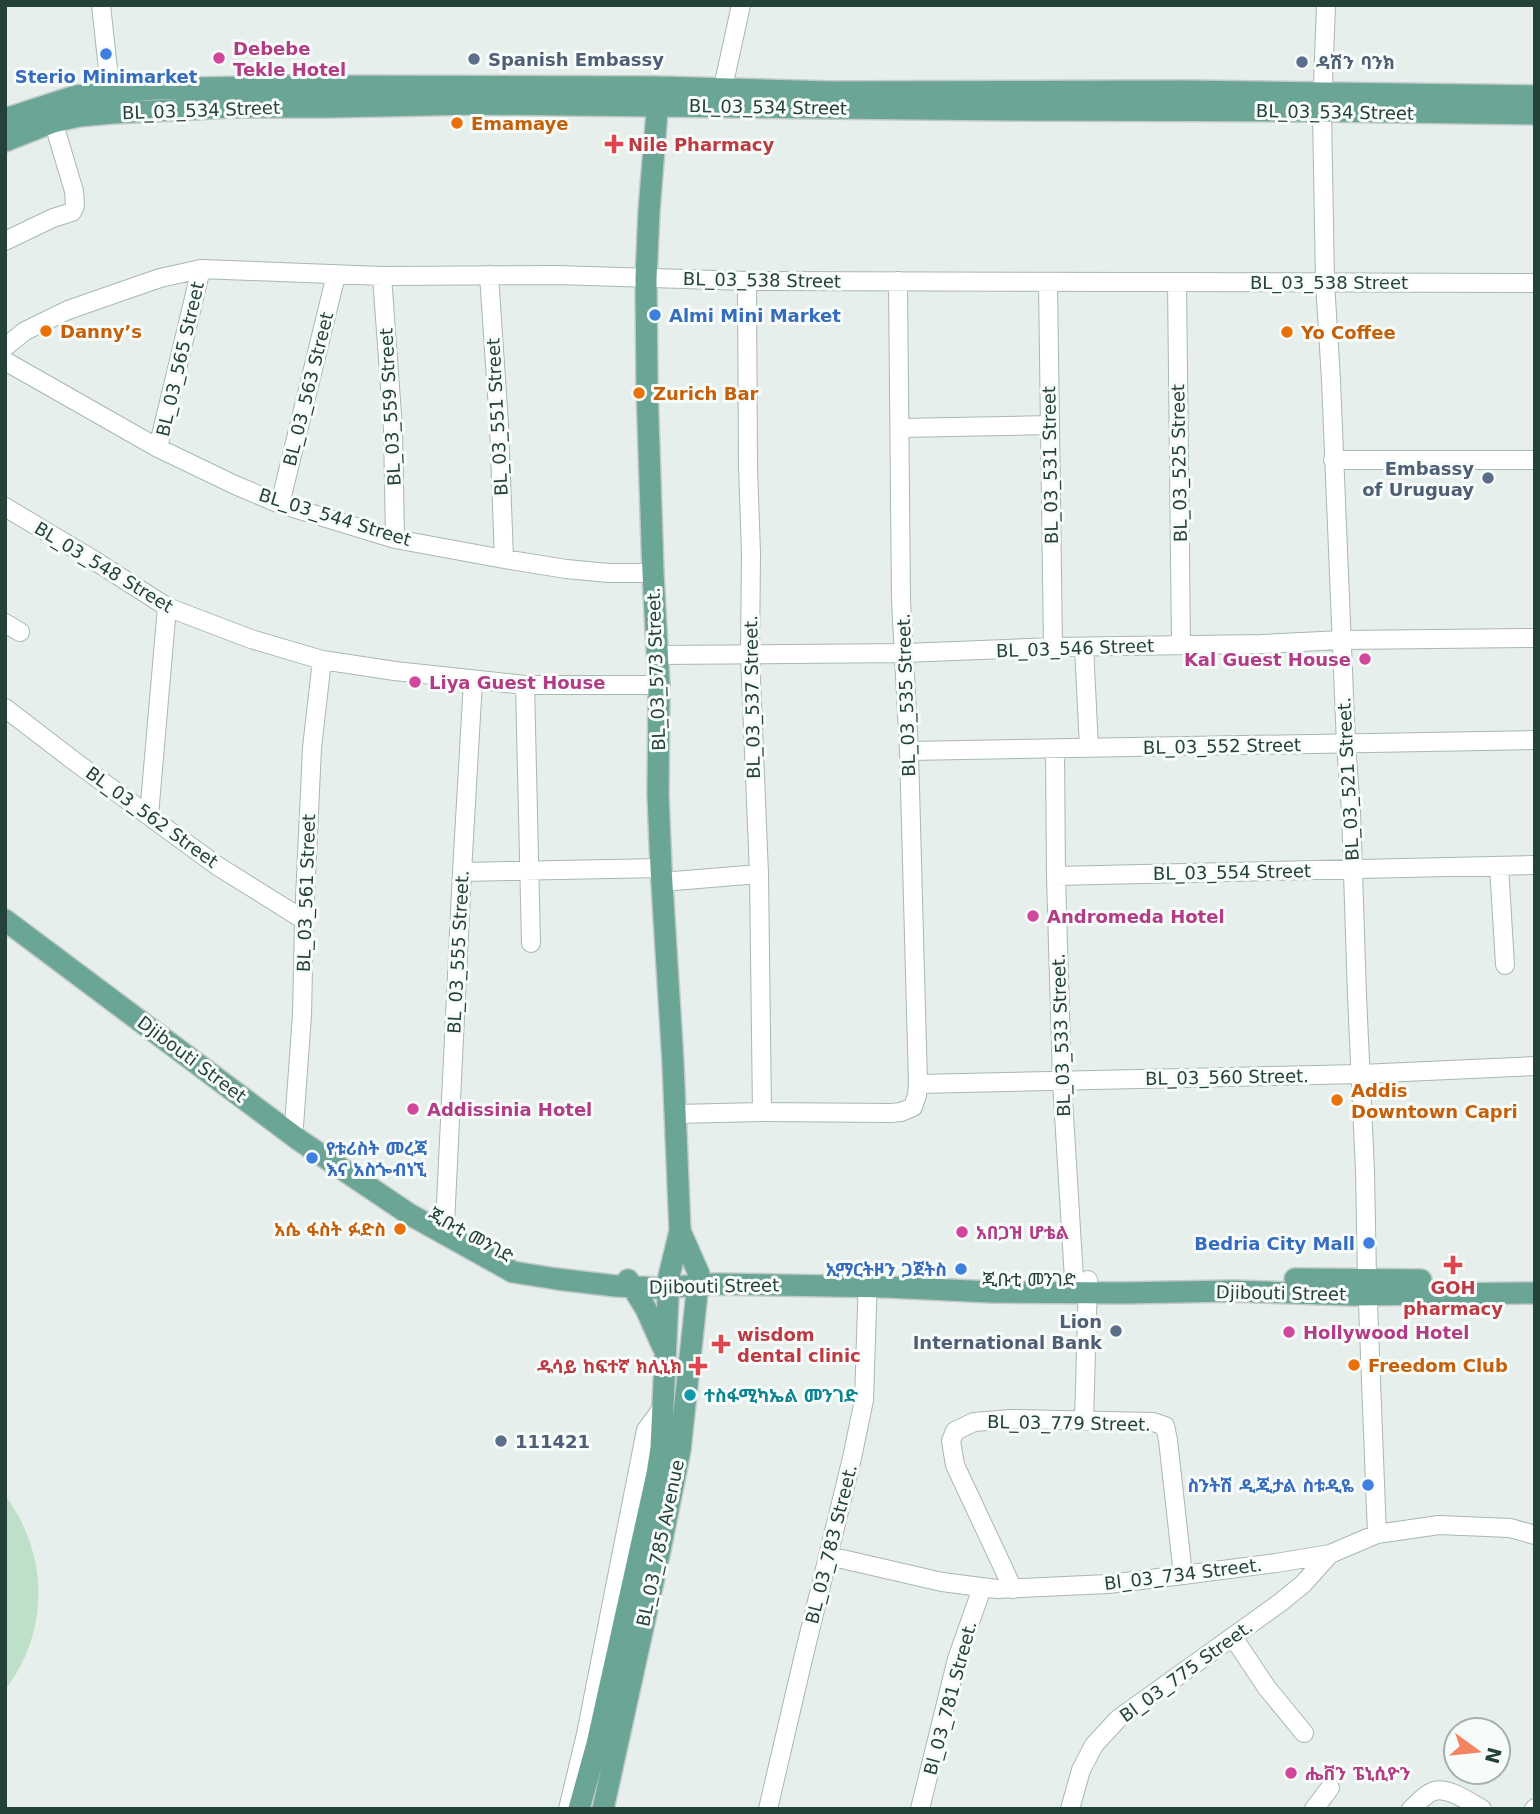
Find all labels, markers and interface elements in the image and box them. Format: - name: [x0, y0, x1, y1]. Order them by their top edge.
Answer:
- place label: Debebe Tekle Hotel: [233, 38, 346, 80]
- marker: Sterio Minimarket: [98, 46, 114, 62]
- place label: Spanish Embassy: [488, 49, 664, 70]
- marker: Debebe Tekle Hotel: [211, 50, 227, 66]
- marker: Spanish Embassy: [466, 51, 482, 67]
- place label: ዳሽን ባንክ: [1316, 52, 1395, 73]
- marker: ዳሽን ባንክ: [1294, 54, 1310, 70]
- place label: Sterio Minimarket: [15, 66, 198, 87]
- street label: BL_03_534 Street: [689, 95, 847, 120]
- street label: BL_03_534 Street: [122, 97, 280, 124]
- street label: BL_03_534 Street: [1256, 100, 1414, 125]
- place label: Emamaye: [471, 113, 569, 134]
- marker: Emamaye: [449, 115, 465, 131]
- place label: Nile Pharmacy: [628, 134, 774, 155]
- marker: Nile Pharmacy: [606, 136, 622, 152]
- street label: BL_03_538 Street: [683, 268, 841, 293]
- street label: BL_03_538 Street: [1250, 272, 1408, 294]
- street label: BL_03_565 Street: [152, 280, 209, 439]
- place label: Almi Mini Market: [669, 305, 841, 326]
- marker: Almi Mini Market: [647, 307, 663, 323]
- street label: BL_03_563 Street: [279, 310, 338, 468]
- place label: Danny’s: [60, 321, 142, 342]
- place label: Yo Coffee: [1300, 322, 1396, 343]
- marker: Danny’s: [38, 323, 54, 339]
- marker: Yo Coffee: [1279, 324, 1295, 340]
- street label: BL_03_559 Street: [375, 327, 406, 486]
- street label: BL_03_551 Street: [482, 337, 513, 496]
- place label: Zurich Bar: [653, 383, 759, 404]
- street label: BL_03_525 Street: [1167, 384, 1192, 542]
- marker: Zurich Bar: [631, 385, 647, 401]
- street label: BL_03_531 Street: [1038, 386, 1063, 544]
- place label: Embassy of Uruguay: [1362, 458, 1474, 500]
- marker: Embassy of Uruguay: [1480, 470, 1496, 486]
- street label: BL_03_544 Street: [256, 484, 414, 551]
- street label: BL_03_548 Street: [30, 517, 177, 618]
- street label: BL_03_573 Street.: [643, 587, 670, 751]
- street label: BL_03_535 Street.: [893, 613, 920, 777]
- street label: BL_03_537 Street.: [740, 615, 765, 779]
- street label: BL_03_546 Street: [996, 635, 1154, 662]
- place label: Kal Guest House: [1184, 649, 1351, 670]
- marker: Kal Guest House: [1357, 651, 1373, 667]
- place label: Liya Guest House: [429, 672, 605, 693]
- marker: Liya Guest House: [407, 674, 423, 690]
- street label: BL_03_521 Street.: [1333, 697, 1364, 861]
- street label: BL_03_552 Street: [1143, 734, 1301, 759]
- street label: BL_03_562 Street: [81, 762, 222, 873]
- street label: BL_03_561 Street: [293, 814, 320, 972]
- street label: BL_03_554 Street: [1153, 860, 1311, 885]
- street label: BL_03_555 Street.: [443, 870, 474, 1034]
- place label: Andromeda Hotel: [1047, 906, 1225, 927]
- marker: Andromeda Hotel: [1025, 908, 1041, 924]
- street label: BL_03_533 Street.: [1048, 953, 1075, 1117]
- street label: Djibouti Street: [134, 1011, 250, 1107]
- street label: BL_03_560 Street.: [1145, 1065, 1309, 1090]
- place label: Addis Downtown Capri: [1351, 1080, 1518, 1122]
- marker: Addis Downtown Capri: [1329, 1092, 1345, 1108]
- place label: Addissinia Hotel: [427, 1099, 592, 1120]
- marker: Addissinia Hotel: [405, 1101, 421, 1117]
- place label: የቱሪስት መረጃ እና አስጐብነኚ: [326, 1138, 428, 1180]
- marker: የቱሪስት መረጃ እና አስጐብነኚ: [304, 1150, 320, 1166]
- street label: ጂቡቲ መንገድ: [425, 1203, 517, 1267]
- place label: አሴ ፋስት ፉድስ: [274, 1219, 386, 1240]
- marker: አሴ ፋስት ፉድስ: [392, 1221, 408, 1237]
- place label: አበጋዝ ሆቴል: [976, 1222, 1069, 1243]
- marker: አበጋዝ ሆቴል: [954, 1224, 970, 1240]
- place label: Bedria City Mall: [1194, 1233, 1355, 1254]
- marker: Bedria City Mall: [1361, 1235, 1377, 1251]
- marker: GOH pharmacy: [1445, 1257, 1461, 1273]
- place label: ኢማርትዞን ጋጀትስ: [826, 1259, 947, 1280]
- marker: ኢማርትዞን ጋጀትስ: [953, 1261, 969, 1277]
- street label: ጂቡቲ መንገድ: [982, 1269, 1076, 1290]
- street label: Djibouti Street: [649, 1274, 779, 1298]
- place label: GOH pharmacy: [1403, 1277, 1503, 1319]
- street label: Djibouti Street: [1216, 1281, 1346, 1305]
- place label: Lion International Bank: [913, 1311, 1103, 1353]
- place label: Hollywood Hotel: [1303, 1322, 1469, 1343]
- marker: Lion International Bank: [1108, 1323, 1124, 1339]
- place label: wisdom dental clinic: [737, 1324, 861, 1366]
- marker: Hollywood Hotel: [1281, 1324, 1297, 1340]
- marker: wisdom dental clinic: [711, 1334, 731, 1354]
- place label: Freedom Club: [1368, 1355, 1508, 1376]
- place label: ዱሳይ ከፍተኛ ክሊኒክ: [537, 1356, 682, 1377]
- marker: ዱሳይ ከፍተኛ ክሊኒክ: [688, 1356, 708, 1376]
- marker: Freedom Club: [1346, 1357, 1362, 1373]
- place label: ተስፋሚካኤል መንገድ: [704, 1385, 858, 1406]
- marker: ተስፋሚካኤል መንገድ: [682, 1387, 698, 1403]
- street label: BL_03_779 Street.: [987, 1411, 1151, 1436]
- place label: 111421: [515, 1431, 590, 1452]
- marker: 111421: [493, 1433, 509, 1449]
- street label: BL_03_785 Avenue: [632, 1458, 689, 1629]
- street label: BL_03_783 Street.: [801, 1462, 862, 1626]
- place label: ስንትሽ ዲጂታል ስቱዲዬ: [1187, 1475, 1354, 1496]
- marker: ስንትሽ ዲጂታል ስቱዲዬ: [1360, 1477, 1376, 1493]
- street label: Bl_03_734 Street.: [1103, 1554, 1263, 1595]
- street label: Bl_03_775 Street.: [1116, 1616, 1257, 1727]
- street label: Bl_03_781 Street.: [919, 1619, 982, 1778]
- north arrow: [1442, 1716, 1512, 1786]
- text: N: [1481, 1745, 1506, 1766]
- place label: ሔቨን ፔኒሲዮን: [1305, 1763, 1411, 1784]
- marker: ሔቨን ፔኒሲዮን: [1283, 1765, 1299, 1781]

